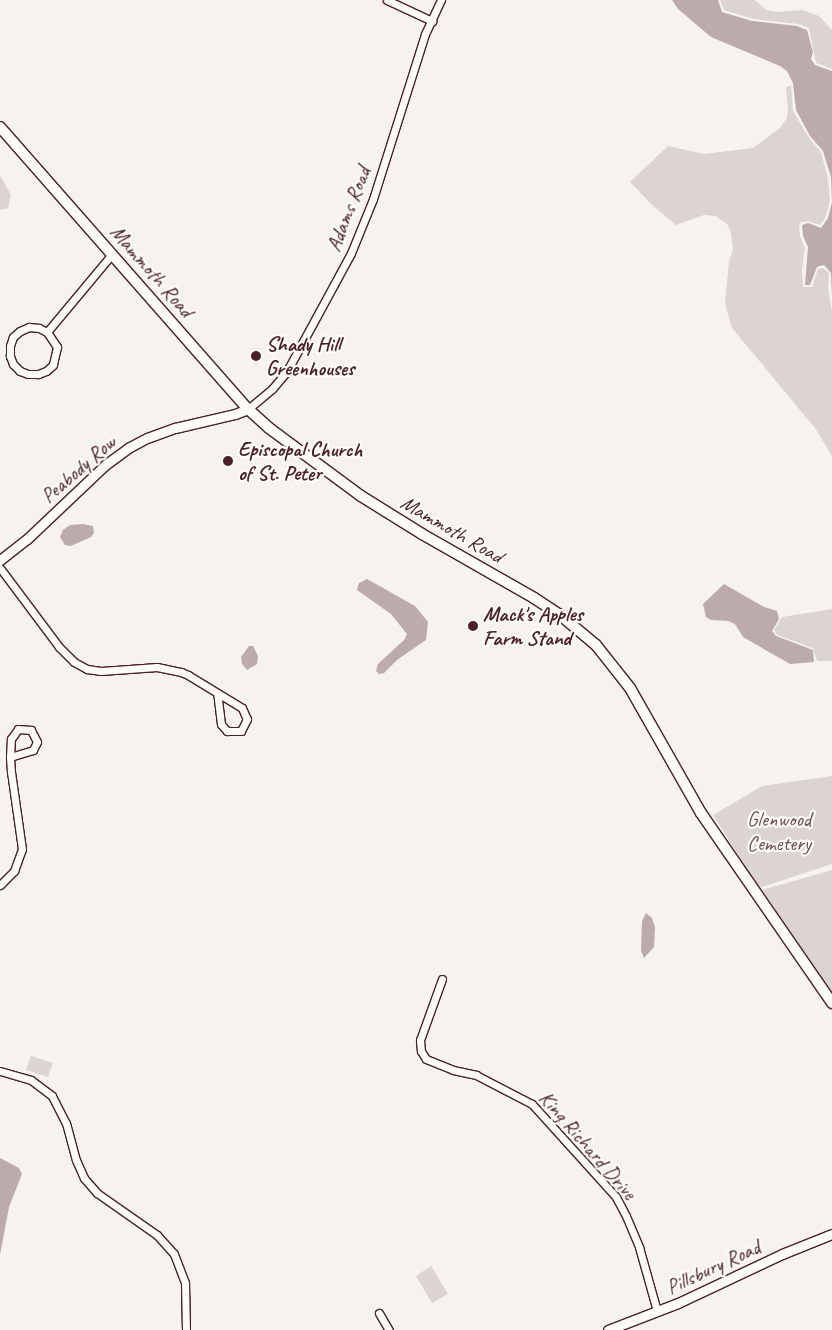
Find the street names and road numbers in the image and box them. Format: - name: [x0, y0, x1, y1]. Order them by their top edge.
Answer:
- street label: Adams Road: [320, 163, 376, 255]
- street label: Mammoth Road: [105, 220, 199, 322]
- street label: Peabody Row: [35, 430, 121, 508]
- street label: Mammoth Road: [397, 490, 507, 568]
- street label: King Richard Drive: [534, 1085, 642, 1205]
- street label: Pillsbury Road: [662, 1234, 764, 1300]

